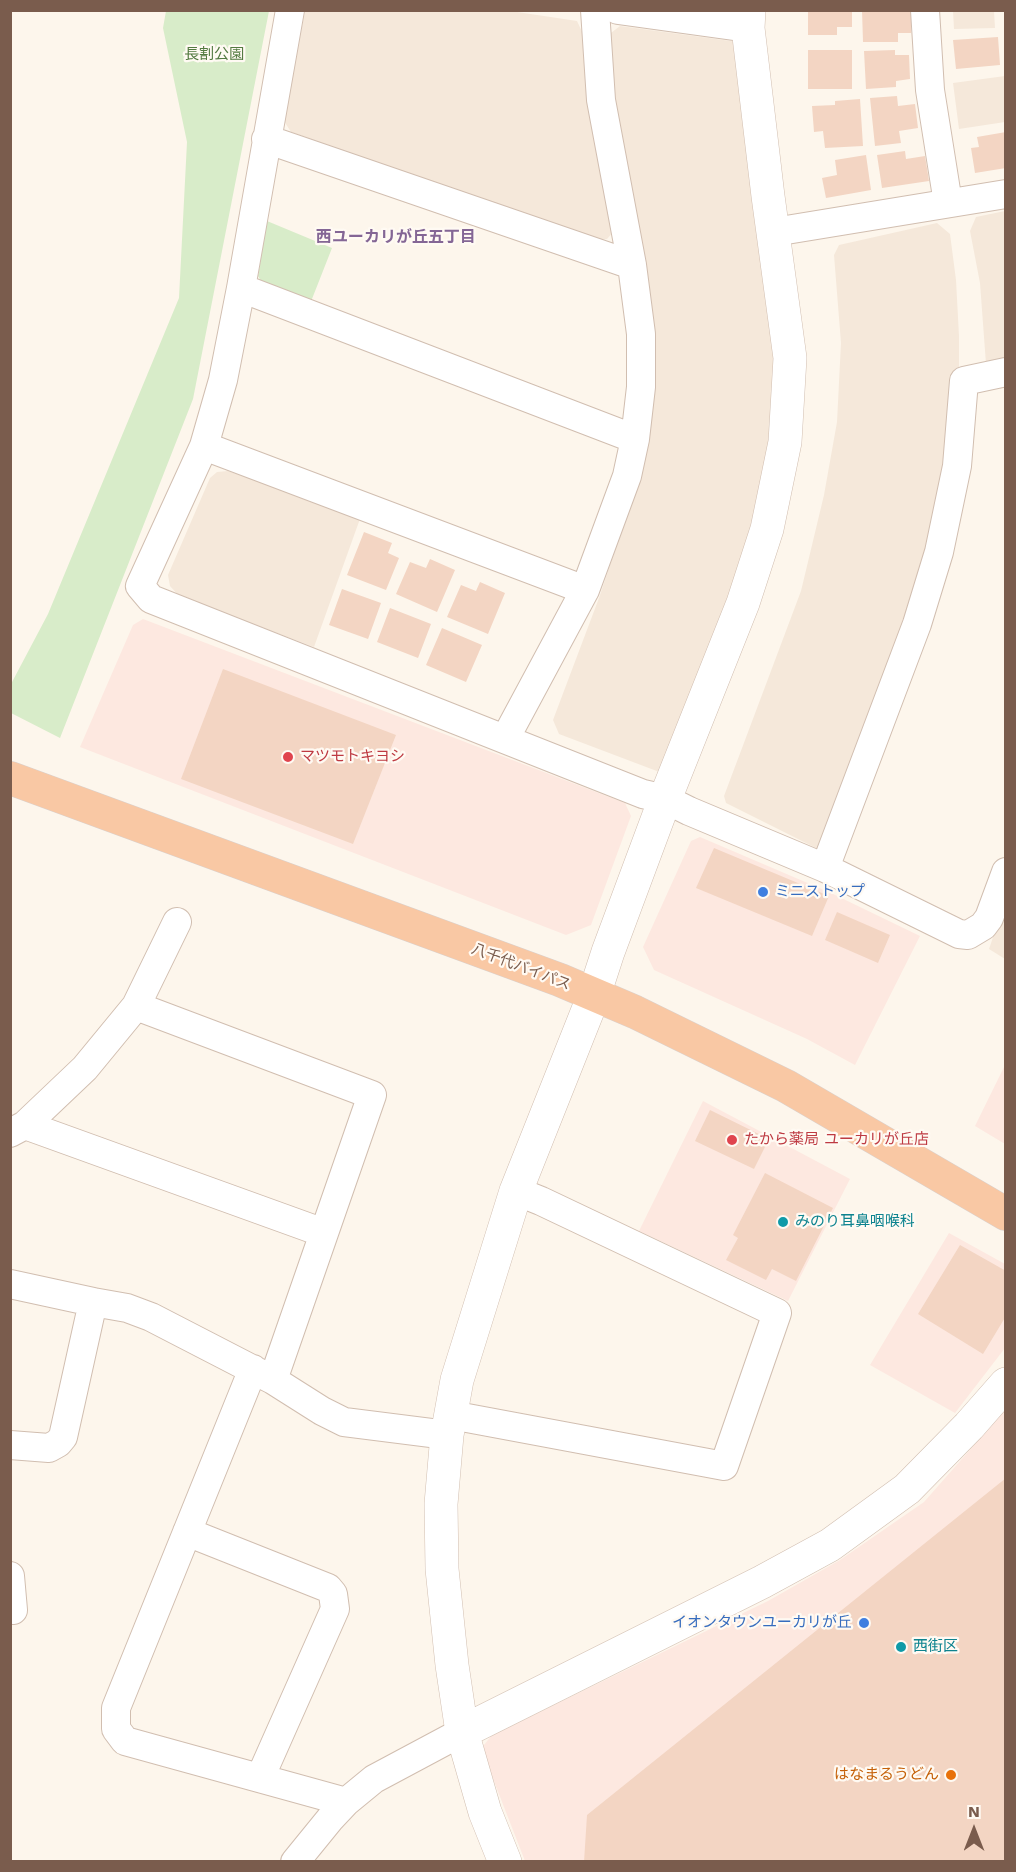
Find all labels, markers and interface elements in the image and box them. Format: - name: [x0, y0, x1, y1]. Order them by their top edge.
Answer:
- park label: 長割公園: [184, 46, 244, 64]
- district label: 西ユーカリが丘五丁目: [316, 227, 476, 247]
- place label: マツモトキヨシ: [300, 748, 405, 766]
- marker: マツモトキヨシ: [281, 750, 295, 764]
- place label: ミニストップ: [775, 883, 865, 901]
- marker: ミニストップ: [756, 885, 770, 899]
- street label: 八千代バイパス: [469, 940, 573, 994]
- place label: たから薬局 ユーカリが丘店: [744, 1131, 929, 1149]
- marker: たから薬局 ユーカリが丘店: [725, 1133, 739, 1147]
- place label: みのり耳鼻咽喉科: [795, 1213, 915, 1231]
- marker: みのり耳鼻咽喉科: [776, 1215, 790, 1229]
- place label: イオンタウンユーカリが丘: [672, 1614, 852, 1632]
- marker: イオンタウンユーカリが丘: [857, 1616, 871, 1630]
- place label: 西街区: [913, 1638, 958, 1656]
- marker: 西街区: [894, 1640, 908, 1654]
- place label: はなまるうどん: [834, 1766, 939, 1784]
- marker: はなまるうどん: [944, 1768, 958, 1782]
- north arrow: [944, 1800, 1004, 1860]
- text: N: [968, 1802, 980, 1821]

